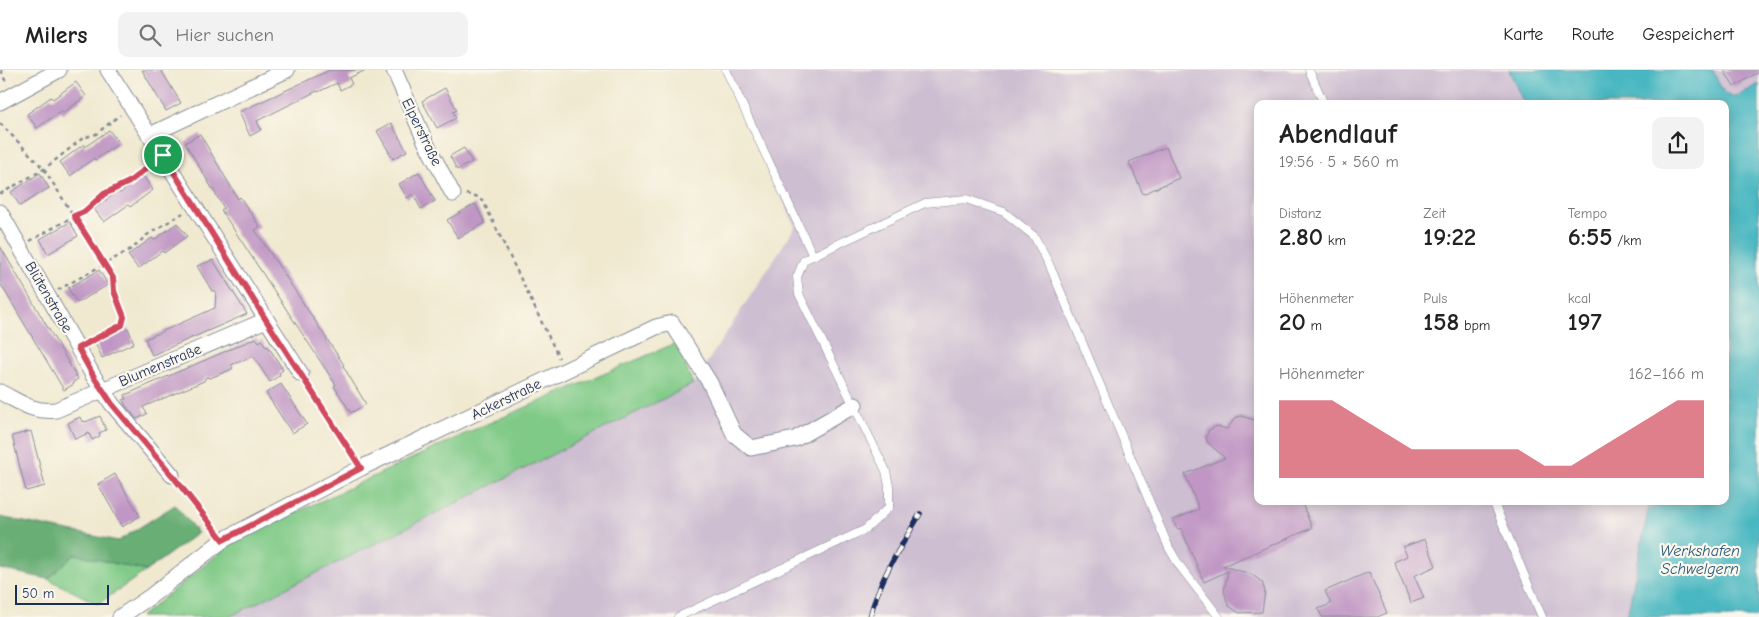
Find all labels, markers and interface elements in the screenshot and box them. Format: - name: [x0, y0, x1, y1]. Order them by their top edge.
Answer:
- search box: [118, 12, 468, 57]
- text: Milers: [25, 21, 88, 49]
- icon: search: [136, 21, 164, 49]
- text: Hier suchen: [176, 24, 274, 46]
- text: Karte: [1503, 24, 1543, 45]
- text: Route: [1571, 24, 1614, 45]
- text: Gespeichert: [1642, 24, 1734, 45]
- street label: Elperstraße: [398, 95, 446, 169]
- button: share: [1652, 117, 1704, 169]
- text: Abendlauf: [1279, 118, 1397, 150]
- pin: [142, 134, 184, 176]
- icon: arrive: [149, 141, 177, 169]
- text: 19:56 · 5 × 560 m: [1279, 153, 1399, 171]
- text: Distanz: [1279, 205, 1321, 222]
- text: Zeit: [1423, 205, 1446, 222]
- text: Tempo: [1568, 205, 1607, 222]
- text: 2.80: [1279, 222, 1323, 251]
- text: 19:22: [1423, 222, 1476, 251]
- text: 6:55: [1568, 222, 1612, 251]
- text: km: [1323, 232, 1346, 249]
- text: /km: [1612, 232, 1642, 249]
- street label: Blütenstraße: [21, 258, 77, 336]
- text: Höhenmeter: [1279, 290, 1354, 307]
- text: Puls: [1423, 290, 1447, 307]
- text: kcal: [1568, 290, 1591, 307]
- text: 20: [1279, 307, 1306, 336]
- text: 158: [1423, 307, 1459, 336]
- text: 197: [1568, 307, 1602, 336]
- text: m: [1306, 317, 1322, 334]
- text: bpm: [1459, 317, 1490, 334]
- street label: Blumenstraße: [116, 339, 204, 390]
- text: Höhenmeter: [1279, 365, 1364, 383]
- text: 162–166 m: [1629, 365, 1704, 383]
- street label: Ackerstraße: [468, 374, 544, 424]
- water label: Werkshafen Schwelgern: [1660, 542, 1740, 578]
- scale bar: [15, 582, 109, 605]
- text: 50 m: [22, 585, 54, 602]

